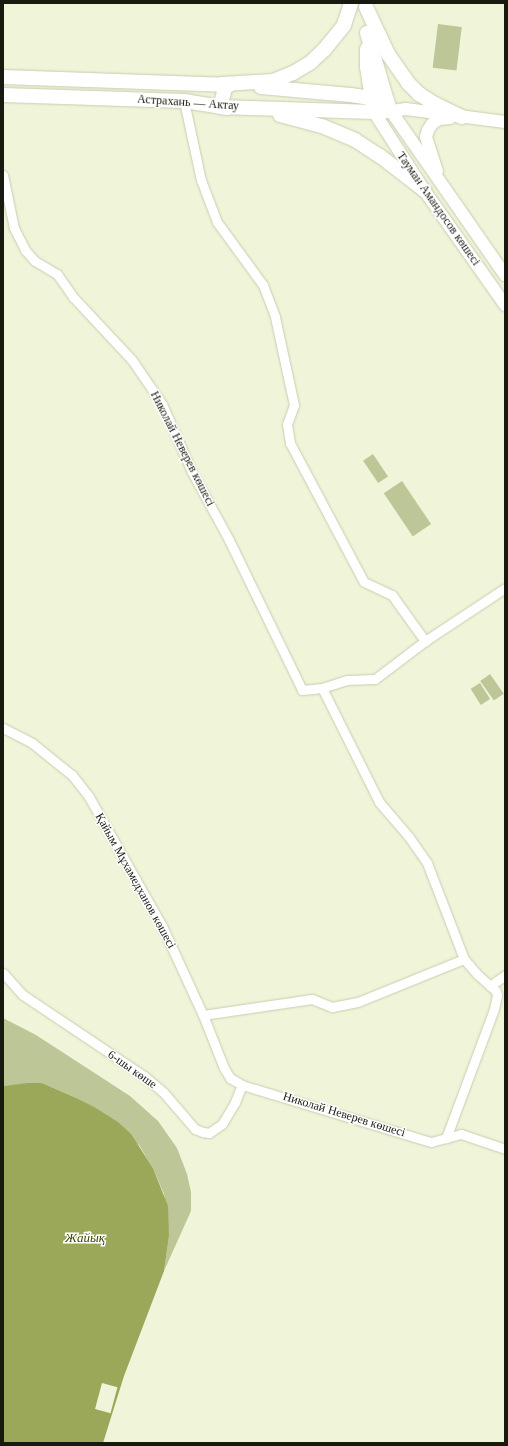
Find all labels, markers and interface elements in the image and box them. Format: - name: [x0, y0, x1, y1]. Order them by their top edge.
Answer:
- street label: Астрахань — Актау: [137, 92, 239, 114]
- street label: Тауман Амандосов көшесі: [393, 149, 483, 269]
- street label: Николай Неверев көшесі: [147, 389, 217, 509]
- street label: Қайым Мұхамедханов көшесi: [92, 811, 178, 951]
- street label: 6-шы көше: [105, 1048, 159, 1092]
- street label: Николай Неверев көшесі: [281, 1090, 407, 1140]
- water label: Жайық: [65, 1230, 105, 1246]

